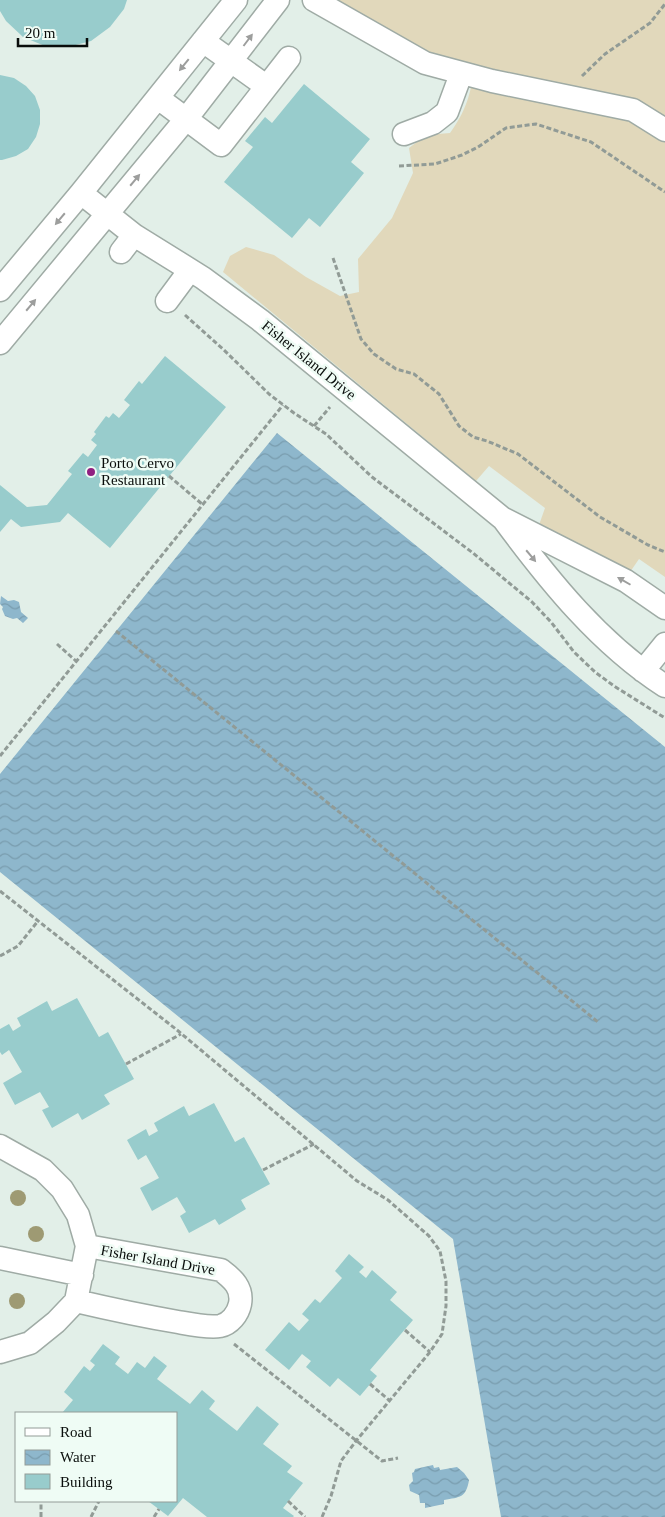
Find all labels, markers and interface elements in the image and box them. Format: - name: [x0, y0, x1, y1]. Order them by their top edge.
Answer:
- scale bar: [18, 15, 86, 47]
- text: 20 m: [25, 25, 56, 41]
- one-way arrow: [243, 33, 253, 47]
- one-way arrow: [178, 59, 189, 72]
- one-way arrow: [129, 174, 140, 187]
- one-way arrow: [54, 212, 65, 225]
- one-way arrow: [26, 299, 37, 312]
- street label: Fisher Island Drive: [259, 317, 359, 403]
- place label: Porto Cervo Restaurant: [101, 455, 174, 488]
- marker: Porto Cervo Restaurant: [85, 466, 97, 478]
- one-way arrow: [526, 550, 537, 563]
- one-way arrow: [618, 576, 631, 585]
- street label: Fisher Island Drive: [100, 1242, 217, 1278]
- legend: [15, 1412, 178, 1502]
- text: Road: [60, 1424, 92, 1440]
- text: Water: [60, 1449, 95, 1465]
- text: Building: [60, 1474, 113, 1490]

